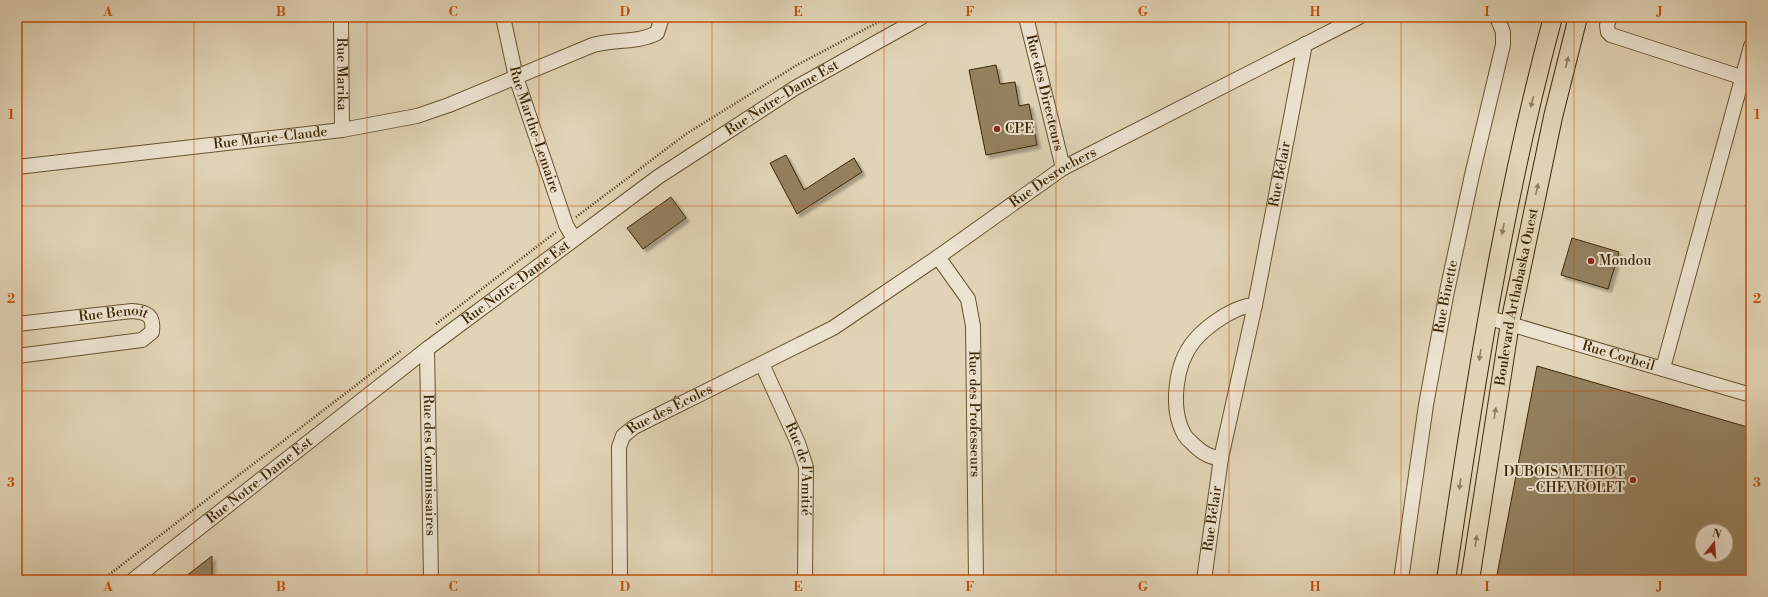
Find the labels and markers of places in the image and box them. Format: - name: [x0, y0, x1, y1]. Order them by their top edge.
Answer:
- place label: CPE: [1005, 120, 1034, 138]
- marker: CPE: [992, 124, 1002, 134]
- place label: Mondou: [1599, 252, 1651, 270]
- marker: Mondou: [1586, 256, 1596, 266]
- place label: DUBOIS METHOT - CHEVROLET: [1504, 463, 1625, 497]
- marker: DUBOIS METHOT - CHEVROLET: [1628, 475, 1638, 485]

